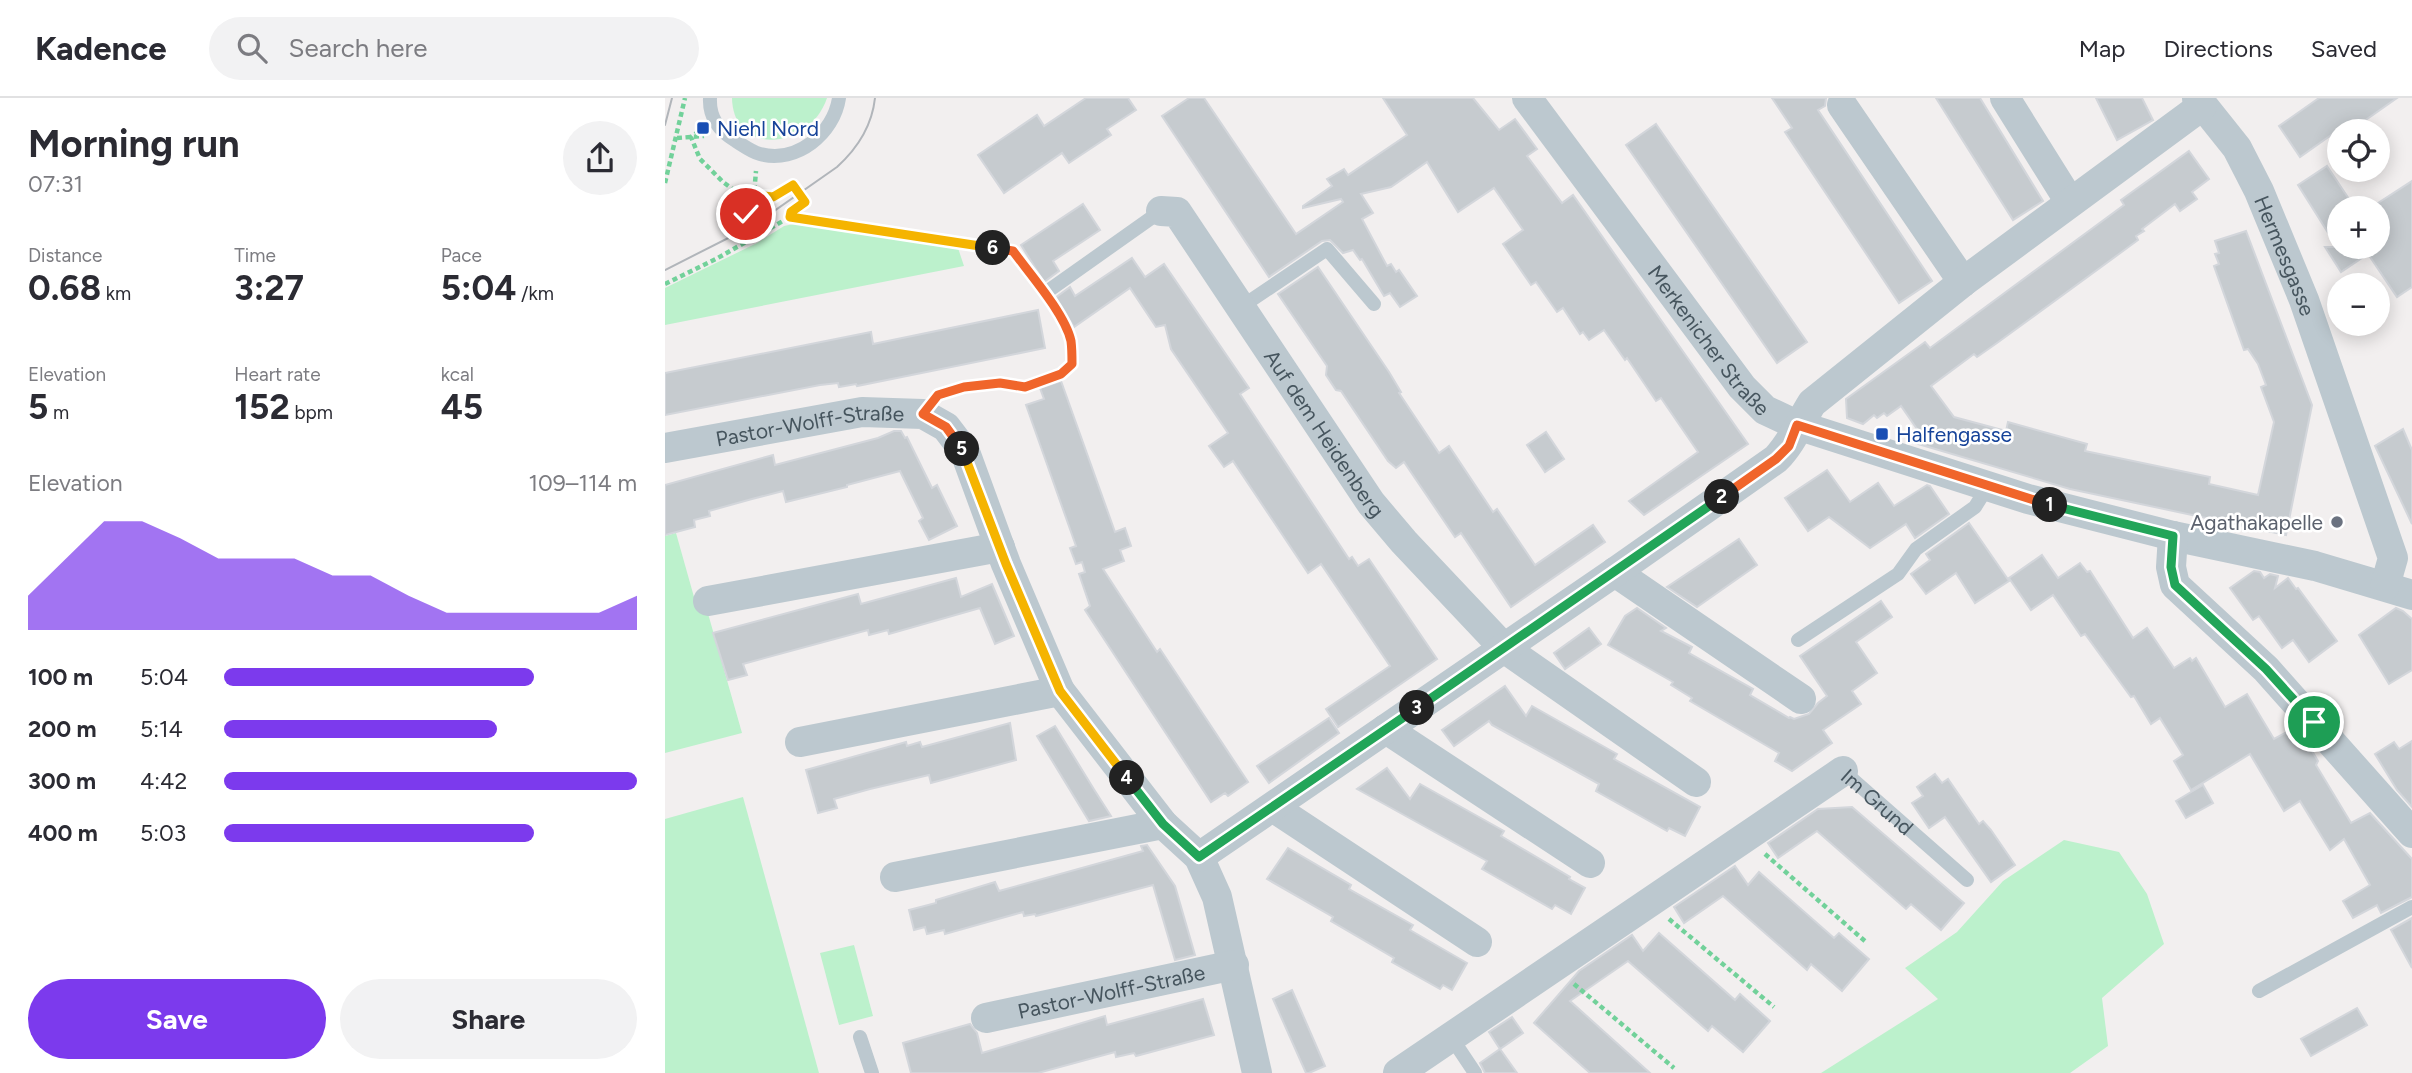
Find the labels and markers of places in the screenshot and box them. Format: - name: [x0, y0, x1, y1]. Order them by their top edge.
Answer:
- place label: Niehl Nord: [717, 116, 819, 141]
- marker: Niehl Nord: [695, 120, 711, 136]
- pin: [716, 184, 776, 244]
- pin: 6: [975, 230, 1011, 266]
- place label: Halfengasse: [1896, 422, 2012, 447]
- marker: Halfengasse: [1874, 426, 1890, 442]
- pin: 5: [945, 432, 979, 466]
- pin: 2: [1705, 480, 1739, 514]
- pin: 1: [2033, 488, 2067, 522]
- place label: Agathakapelle: [2190, 510, 2323, 535]
- marker: Agathakapelle: [2329, 514, 2345, 530]
- pin: 3: [1399, 690, 1435, 726]
- pin: [2284, 692, 2344, 752]
- pin: 4: [1109, 760, 1145, 796]

